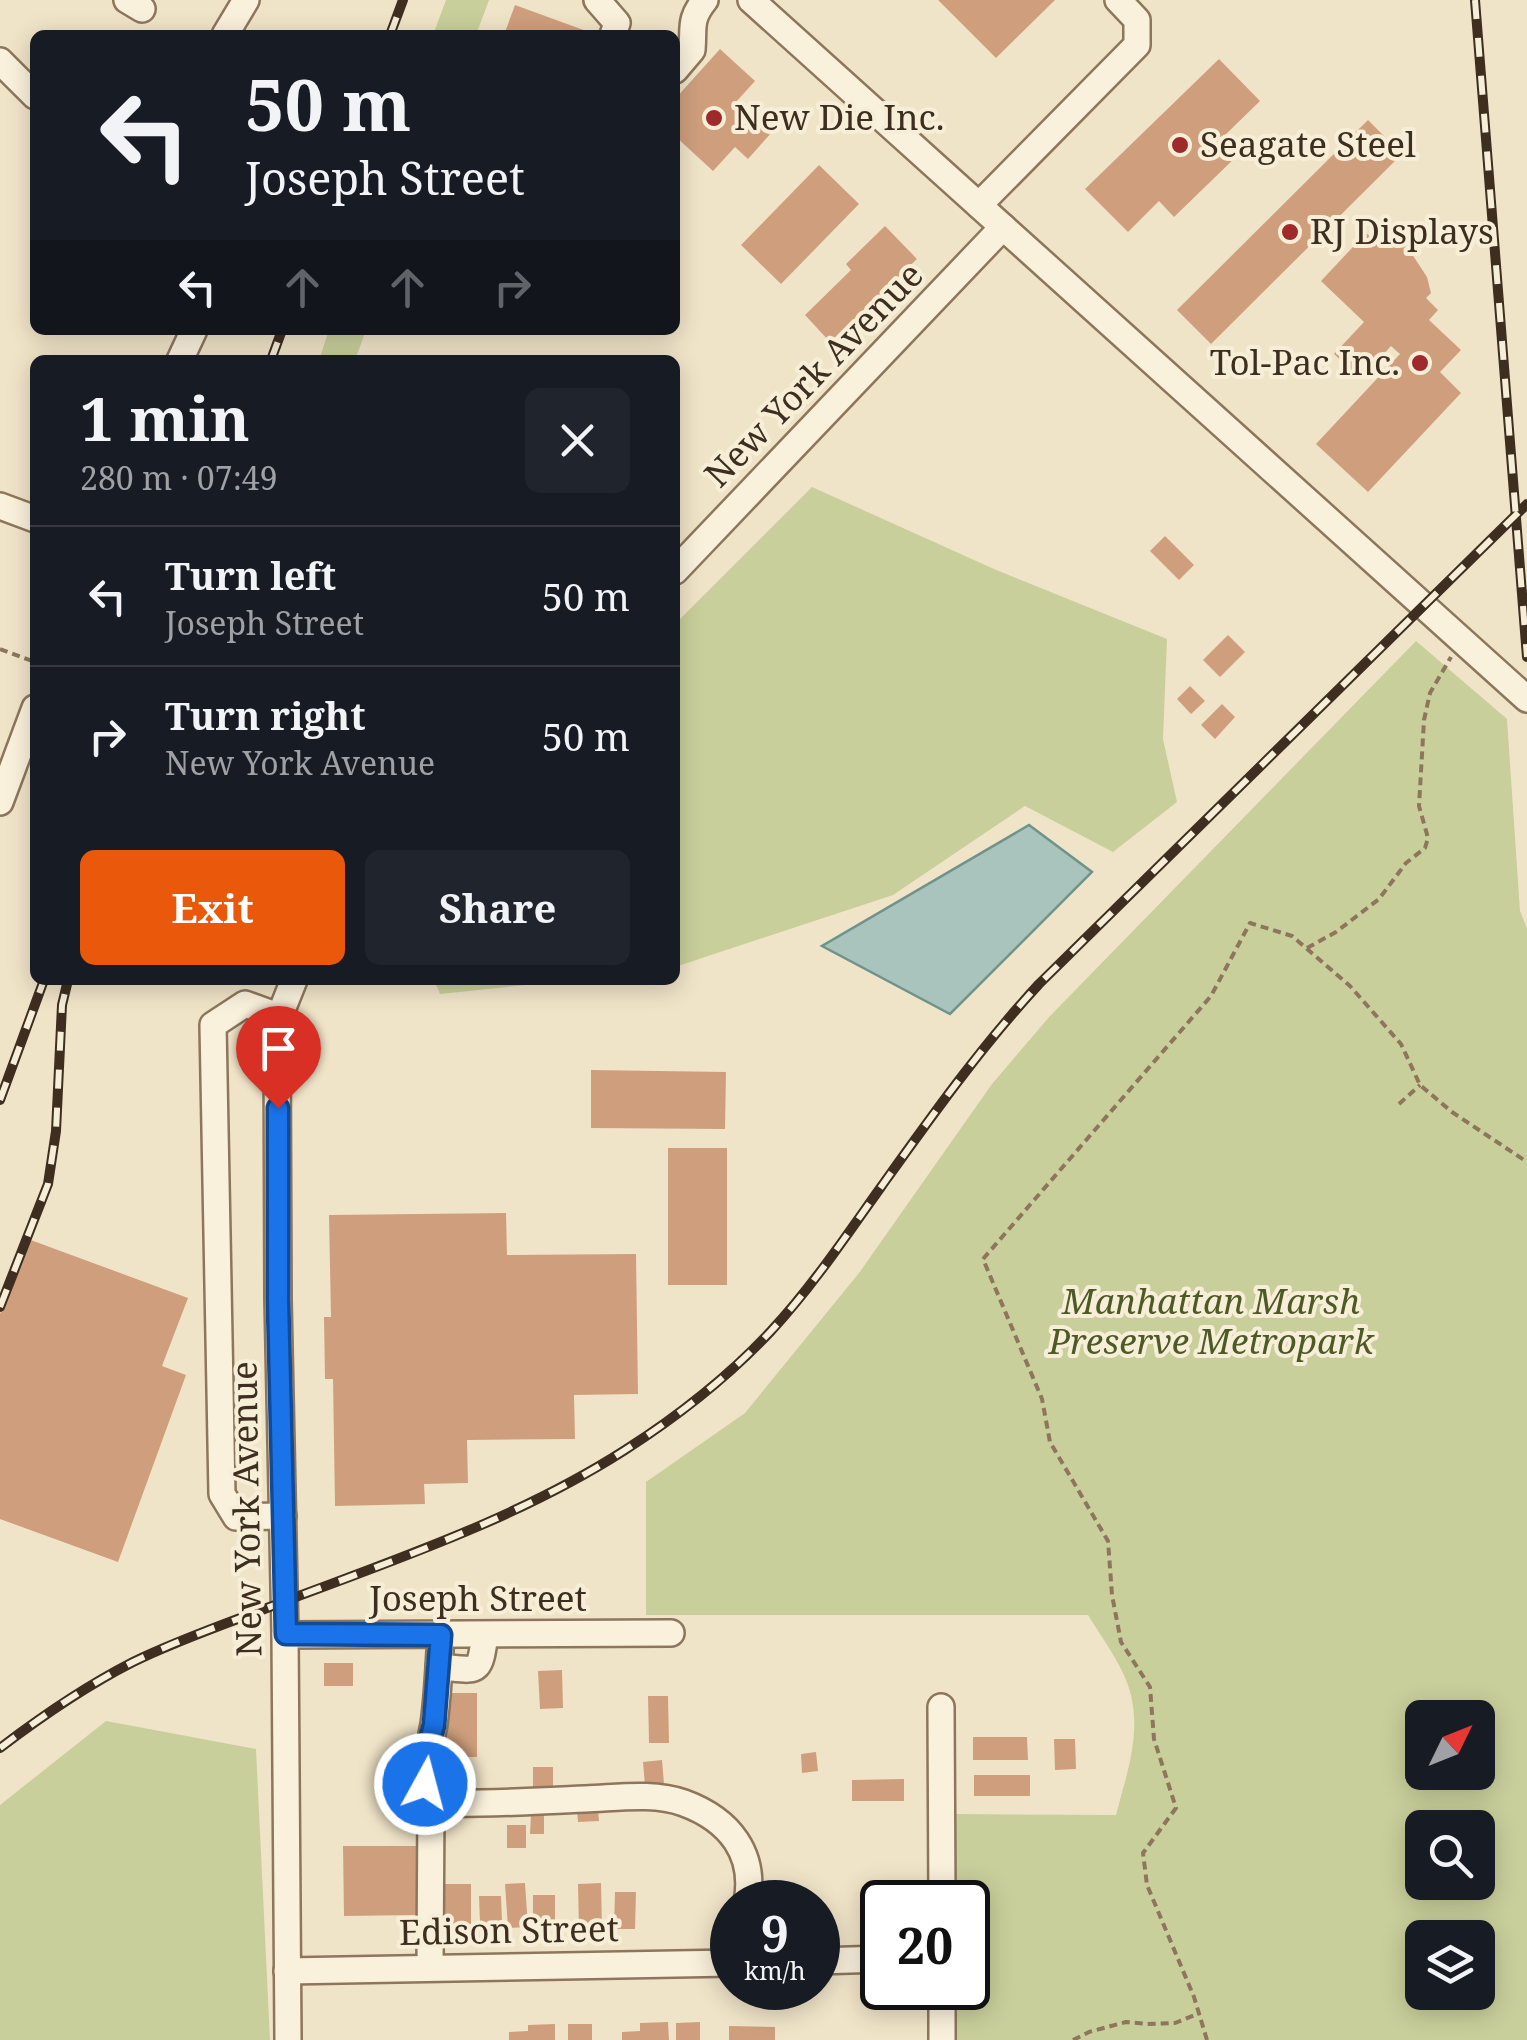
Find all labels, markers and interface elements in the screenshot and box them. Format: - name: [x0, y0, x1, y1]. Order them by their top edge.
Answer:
- text: 50 m: [245, 56, 411, 152]
- icon: left: [80, 70, 210, 200]
- place label: New Die Inc.: [734, 93, 945, 140]
- marker: New Die Inc.: [703, 107, 725, 129]
- place label: Seagate Steel: [1200, 120, 1416, 167]
- marker: Seagate Steel: [1169, 134, 1191, 156]
- text: Joseph Street: [245, 147, 525, 208]
- place label: RJ Displays: [1310, 207, 1494, 254]
- marker: RJ Displays: [1279, 221, 1301, 243]
- street label: New York Avenue: [693, 251, 932, 497]
- icon: left: [170, 260, 225, 315]
- icon: ahead: [275, 260, 330, 315]
- icon: ahead: [380, 260, 435, 315]
- icon: right: [485, 260, 540, 315]
- place label: Tol-Pac Inc.: [1210, 338, 1400, 385]
- marker: Tol-Pac Inc.: [1409, 352, 1431, 374]
- text: 1 min: [80, 377, 250, 459]
- button: close: [525, 388, 630, 493]
- text: 280 m · 07:49: [80, 456, 278, 499]
- text: Turn left: [165, 549, 336, 601]
- icon: left: [80, 569, 135, 624]
- text: 50 m: [542, 570, 630, 622]
- text: Joseph Street: [165, 601, 364, 644]
- text: Turn right: [165, 689, 366, 741]
- icon: right: [80, 709, 135, 764]
- text: 50 m: [542, 710, 630, 762]
- text: New York Avenue: [165, 741, 435, 784]
- button: Exit: [80, 850, 345, 965]
- button: Share: [365, 850, 630, 965]
- pin: [236, 1006, 321, 1109]
- icon: arrive: [251, 1021, 306, 1076]
- park label: Manhattan Marsh Preserve Metropark: [1047, 1277, 1375, 1364]
- street label: New York Avenue: [219, 1361, 272, 1657]
- street label: Joseph Street: [368, 1574, 587, 1621]
- north arrow: [1405, 1700, 1495, 1790]
- map controls: [1405, 1700, 1495, 2010]
- position arrow: [373, 1732, 477, 1836]
- button: search: [1405, 1810, 1495, 1900]
- speed limit sign: 20: [860, 1880, 990, 2010]
- text: 9: [761, 1899, 789, 1967]
- street label: Edison Street: [399, 1904, 619, 1955]
- button: layers: [1405, 1920, 1495, 2010]
- text: km/h: [744, 1953, 806, 1987]

